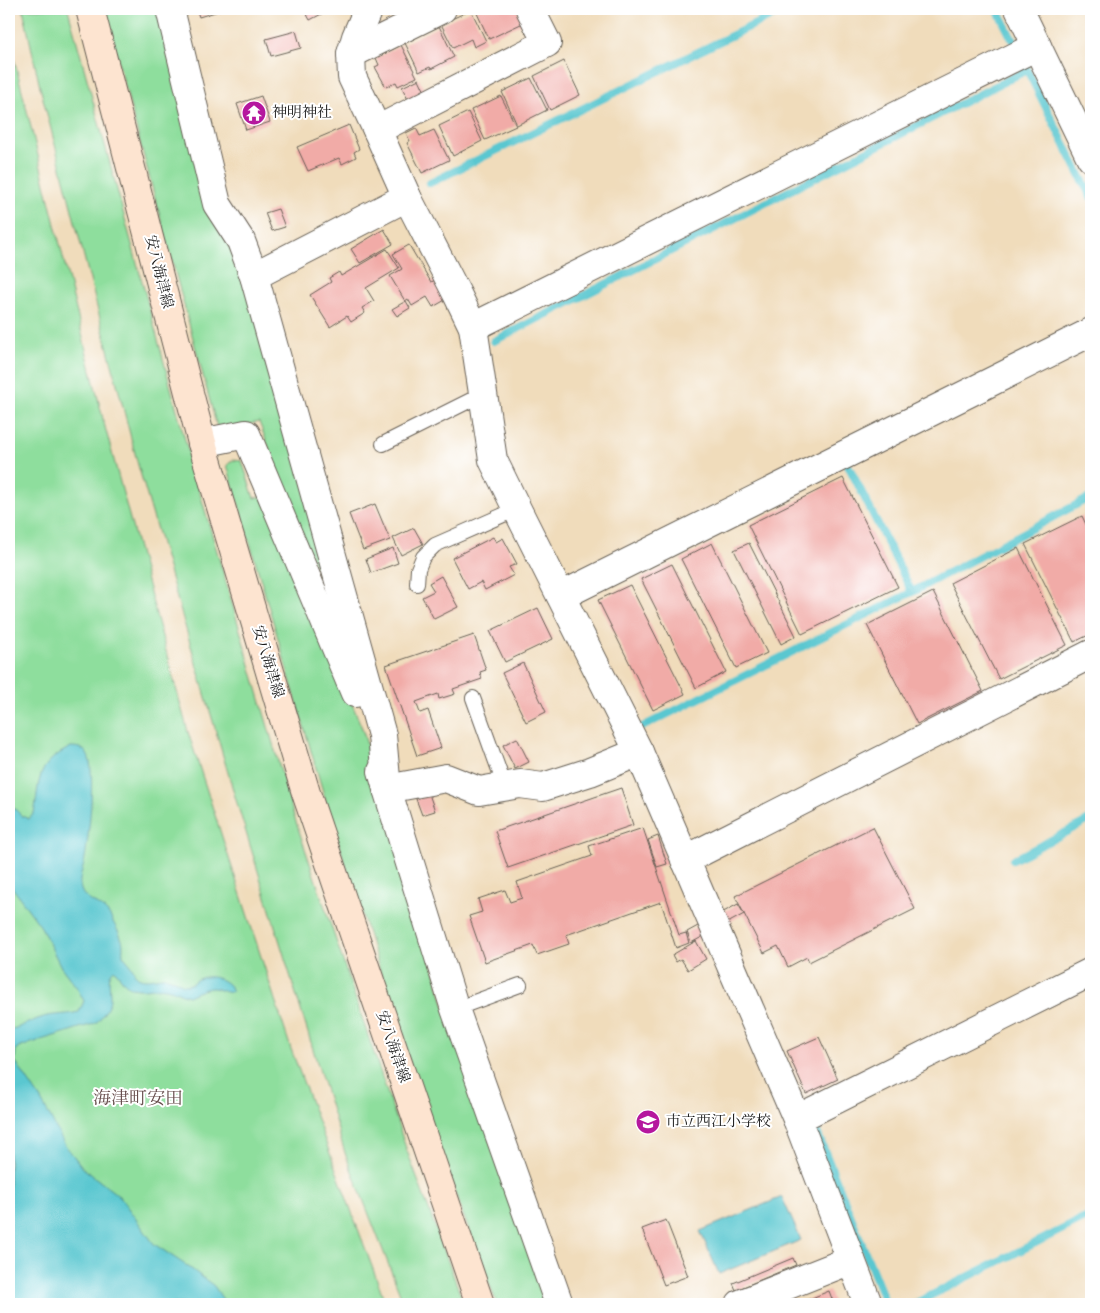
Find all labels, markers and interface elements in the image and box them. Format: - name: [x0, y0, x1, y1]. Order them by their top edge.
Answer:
- temple icon: 神明神社: [241, 100, 267, 126]
- place label: 神明神社: [272, 104, 332, 121]
- street label: 安八海津線: [142, 233, 176, 310]
- street label: 安八海津線: [249, 623, 287, 700]
- street label: 安八海津線: [373, 1008, 413, 1085]
- district label: 海津町安田: [93, 1088, 183, 1108]
- school or university icon: 市立西江小学校: [635, 1109, 661, 1135]
- place label: 市立西江小学校: [666, 1113, 771, 1130]

